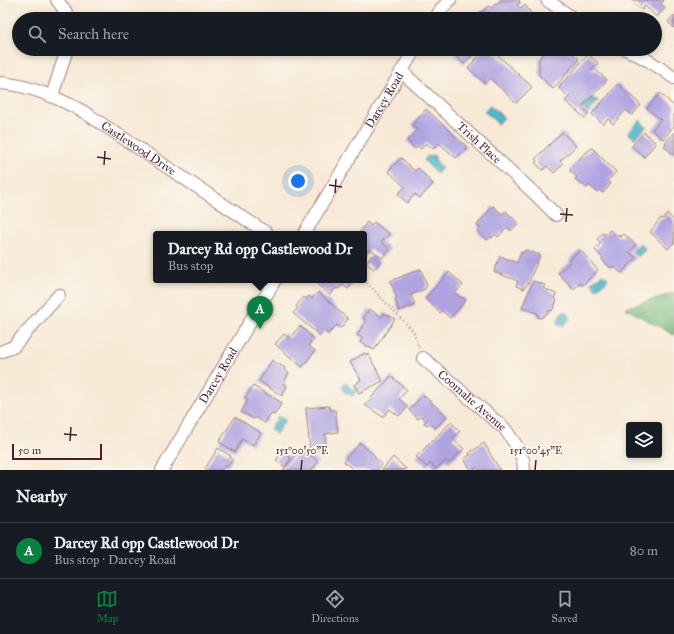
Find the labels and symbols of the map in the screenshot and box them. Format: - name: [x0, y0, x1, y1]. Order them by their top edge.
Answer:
- street label: Darcey Road: [362, 70, 406, 131]
- street label: Castlewood Drive: [99, 118, 179, 178]
- street label: Trish Place: [454, 119, 504, 166]
- your location: [288, 171, 308, 191]
- pin: A: [247, 296, 273, 329]
- street label: Darcey Road: [196, 345, 240, 406]
- street label: Coomalie Avenue: [435, 367, 509, 434]
- scale bar: [12, 442, 102, 461]
- text: 151°00'50"E: [276, 445, 328, 457]
- text: 151°00'45"E: [510, 445, 562, 457]

